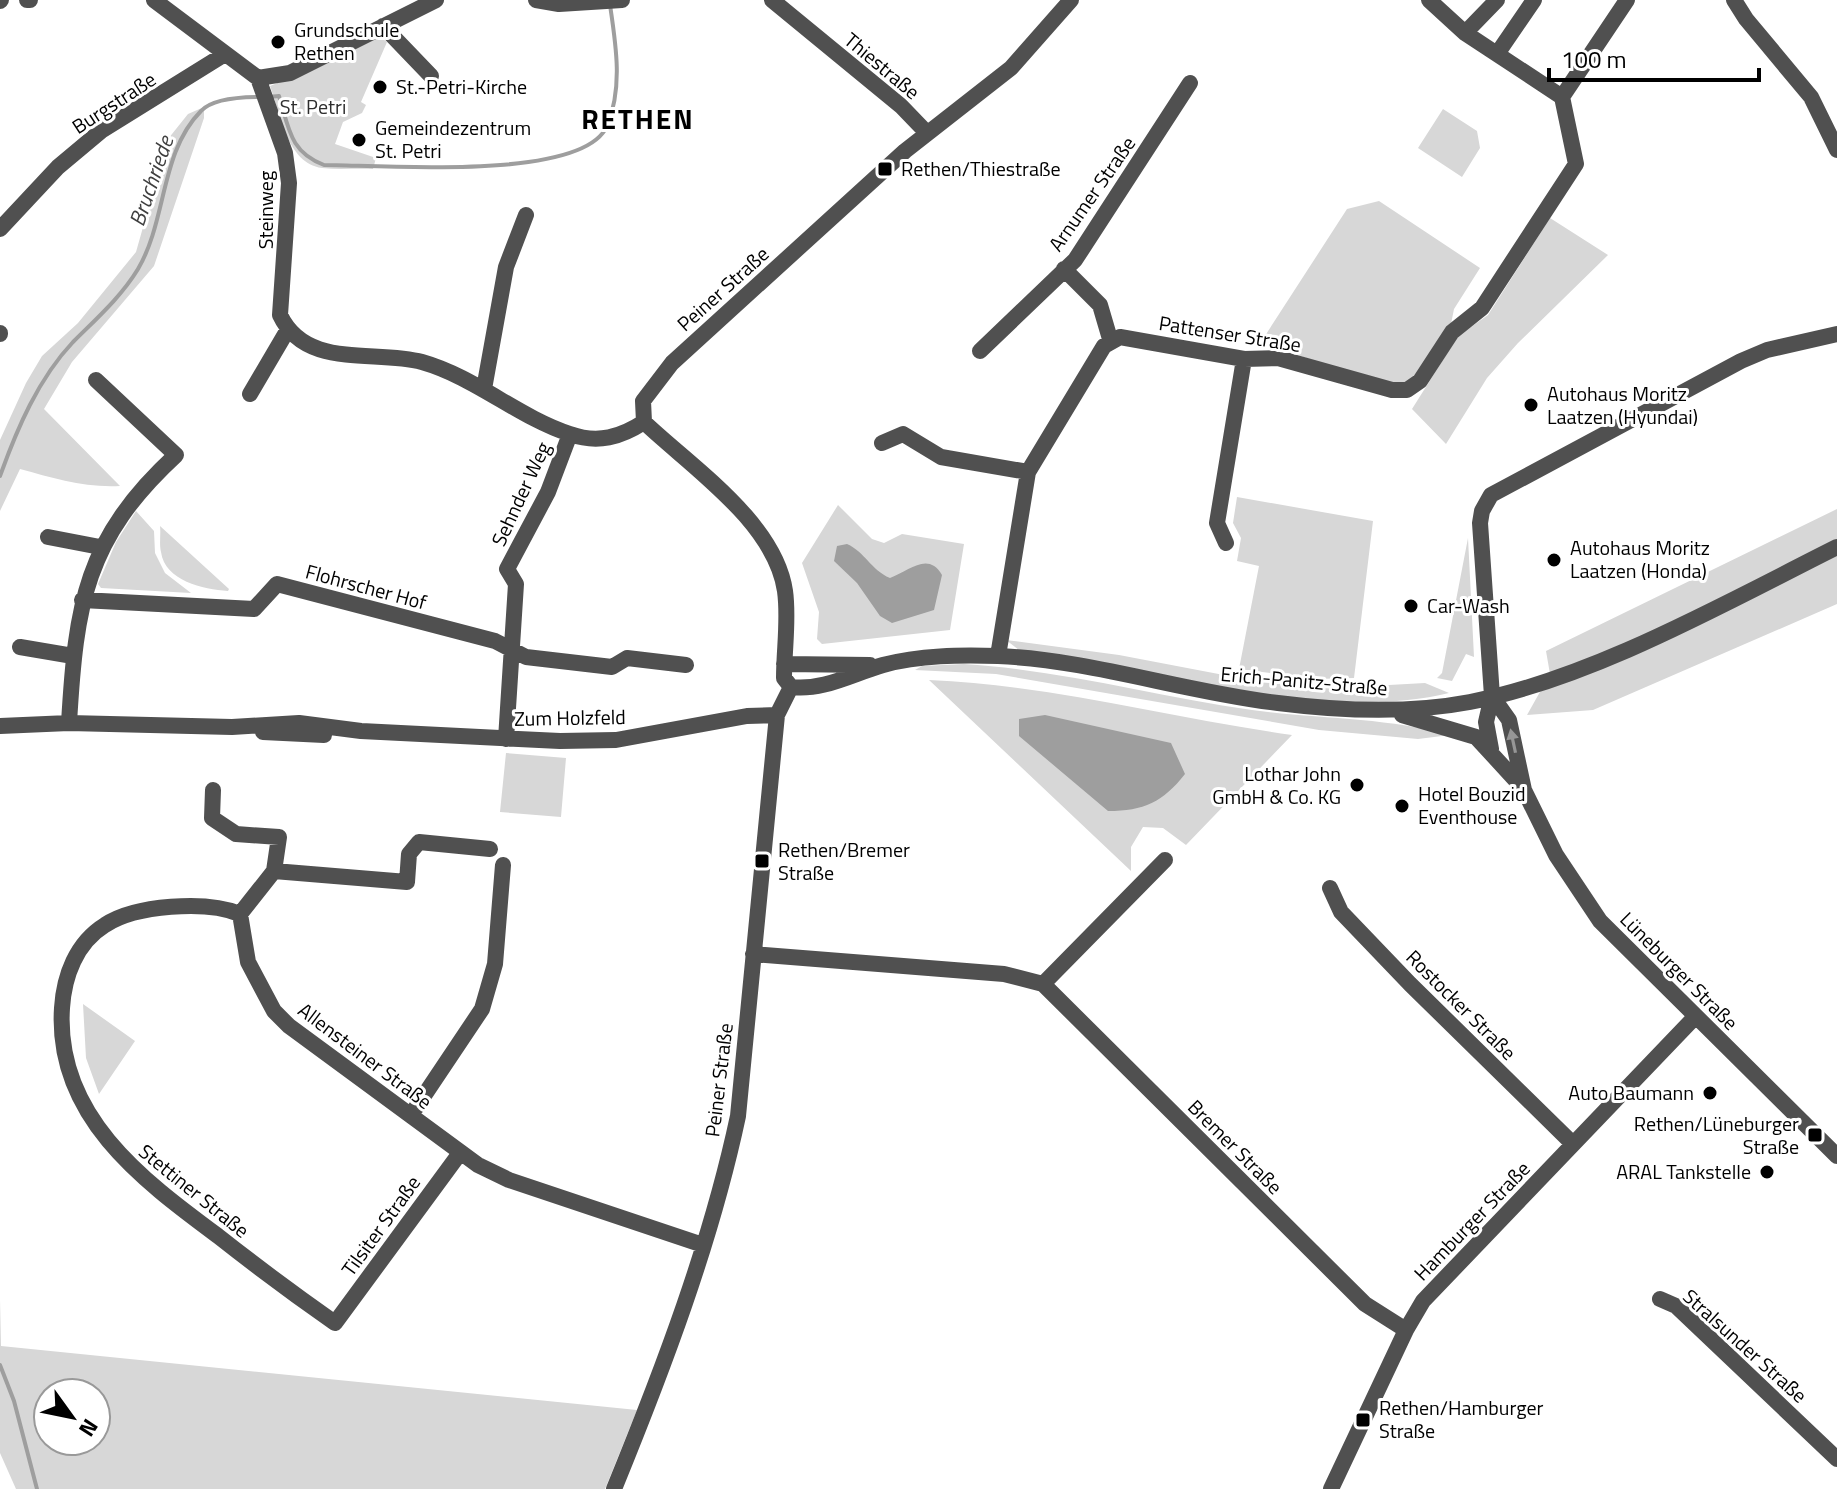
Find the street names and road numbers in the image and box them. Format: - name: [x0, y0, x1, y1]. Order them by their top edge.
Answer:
- street label: Thiestraße: [838, 25, 927, 107]
- street label: Burgstraße: [66, 64, 162, 141]
- street label: Arnumer Straße: [1040, 130, 1143, 258]
- street label: Steinweg: [250, 171, 281, 249]
- street label: Peiner Straße: [670, 239, 776, 338]
- street label: Pattenser Straße: [1157, 307, 1303, 360]
- street label: Sehnder Weg: [483, 436, 558, 551]
- street label: Flohrscher Hof: [302, 555, 430, 618]
- street label: Erich-Panitz-Straße: [1219, 658, 1389, 703]
- street label: Zum Holzfeld: [514, 701, 626, 734]
- street label: Lüneburger Straße: [1613, 904, 1746, 1037]
- street label: Rostocker Straße: [1399, 942, 1524, 1067]
- street label: Allensteiner Straße: [292, 995, 439, 1116]
- street label: Peiner Straße: [696, 1021, 741, 1139]
- street label: Bremer Straße: [1181, 1092, 1290, 1201]
- street label: Stettiner Straße: [132, 1136, 256, 1245]
- street label: Hamburger Straße: [1406, 1154, 1537, 1288]
- street label: Tilsiter Straße: [333, 1169, 428, 1282]
- street label: Stralsunder Straße: [1676, 1281, 1814, 1410]

